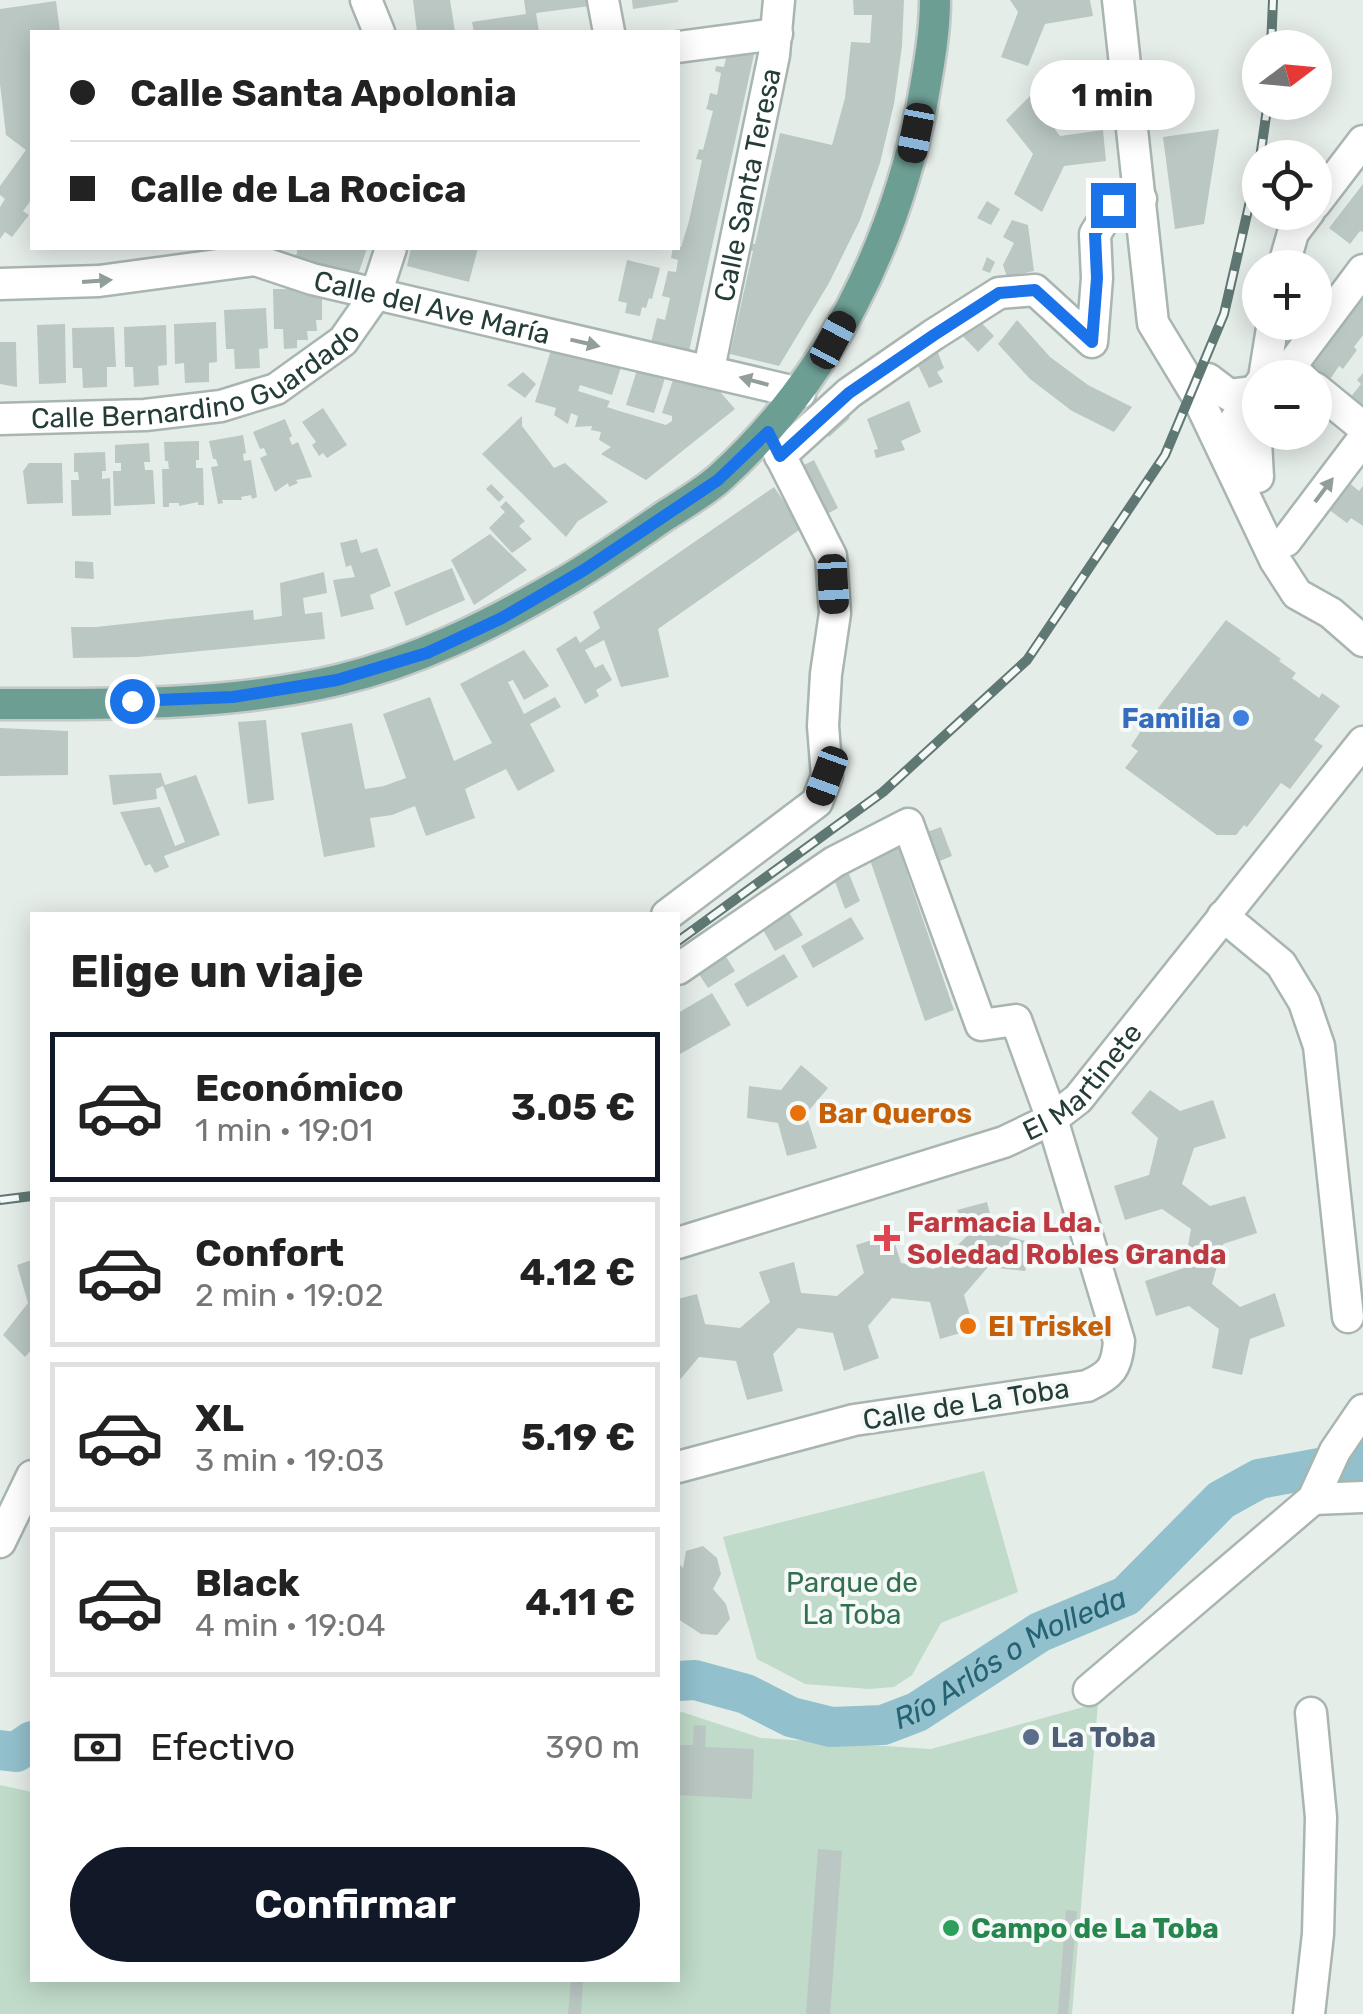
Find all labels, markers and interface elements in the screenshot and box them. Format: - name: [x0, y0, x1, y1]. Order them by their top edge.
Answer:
- north arrow: [1242, 30, 1332, 120]
- map controls: [1242, 30, 1332, 450]
- callout: 1 min: [1030, 60, 1196, 130]
- street label: Calle Santa Teresa: [707, 65, 787, 305]
- text: Calle Santa Apolonia: [130, 70, 517, 116]
- text: 1 min: [1072, 76, 1153, 114]
- car: [896, 101, 936, 165]
- button: locate: [1242, 140, 1332, 230]
- text: Calle de La Rocica: [130, 166, 467, 212]
- route end: [1091, 183, 1136, 228]
- button: +: [1242, 250, 1332, 340]
- street label: Calle del Ave María: [311, 264, 554, 351]
- one-way arrow: [82, 273, 114, 289]
- car: [806, 306, 860, 374]
- street label: Calle Bernardino Guardado: [30, 317, 367, 435]
- one-way arrow: [570, 336, 601, 351]
- button: −: [1242, 360, 1332, 450]
- one-way arrow: [738, 373, 769, 388]
- one-way arrow: [1314, 477, 1334, 503]
- car: [816, 553, 850, 615]
- route start: [110, 679, 155, 724]
- place label: Familia: [1122, 702, 1221, 735]
- marker: Familia: [1230, 707, 1252, 729]
- car: [803, 743, 851, 809]
- text: Elige un viaje: [70, 945, 364, 998]
- street label: El Martinete: [1017, 1016, 1149, 1147]
- icon: car: [75, 1062, 165, 1152]
- text: Económico: [195, 1065, 404, 1111]
- text: 3.05 €: [511, 1084, 635, 1130]
- place label: Bar Queros: [818, 1097, 972, 1130]
- marker: Bar Queros: [787, 1102, 809, 1124]
- text: 1 min · 19:01: [195, 1111, 373, 1149]
- place label: Farmacia Lda. Soledad Robles Granda: [907, 1206, 1227, 1271]
- icon: car: [75, 1227, 165, 1317]
- marker: Farmacia Lda. Soledad Robles Granda: [876, 1227, 898, 1249]
- text: Confort: [195, 1230, 344, 1276]
- text: 4.12 €: [519, 1249, 635, 1295]
- text: 2 min · 19:02: [195, 1276, 383, 1314]
- place label: El Triskel: [988, 1310, 1112, 1343]
- marker: El Triskel: [957, 1315, 979, 1337]
- street label: Calle de La Toba: [860, 1371, 1072, 1437]
- icon: car: [75, 1392, 165, 1482]
- text: XL: [195, 1395, 244, 1441]
- text: 5.19 €: [521, 1414, 635, 1460]
- text: 3 min · 19:03: [195, 1441, 384, 1479]
- icon: car: [75, 1557, 165, 1647]
- text: Black: [195, 1560, 300, 1606]
- park label: Parque de La Toba: [786, 1566, 918, 1631]
- text: 4.11 €: [525, 1579, 635, 1625]
- water label: Río Arlós o Molleda: [889, 1580, 1132, 1737]
- text: 4 min · 19:04: [195, 1606, 386, 1644]
- icon: cash: [70, 1720, 125, 1775]
- place label: La Toba: [1051, 1721, 1156, 1754]
- text: Efectivo: [150, 1724, 295, 1770]
- marker: La Toba: [1020, 1726, 1042, 1748]
- text: 390 m: [545, 1728, 640, 1766]
- button: Confirmar: [70, 1847, 640, 1962]
- place label: Campo de La Toba: [971, 1912, 1219, 1945]
- marker: Campo de La Toba: [940, 1917, 962, 1939]

